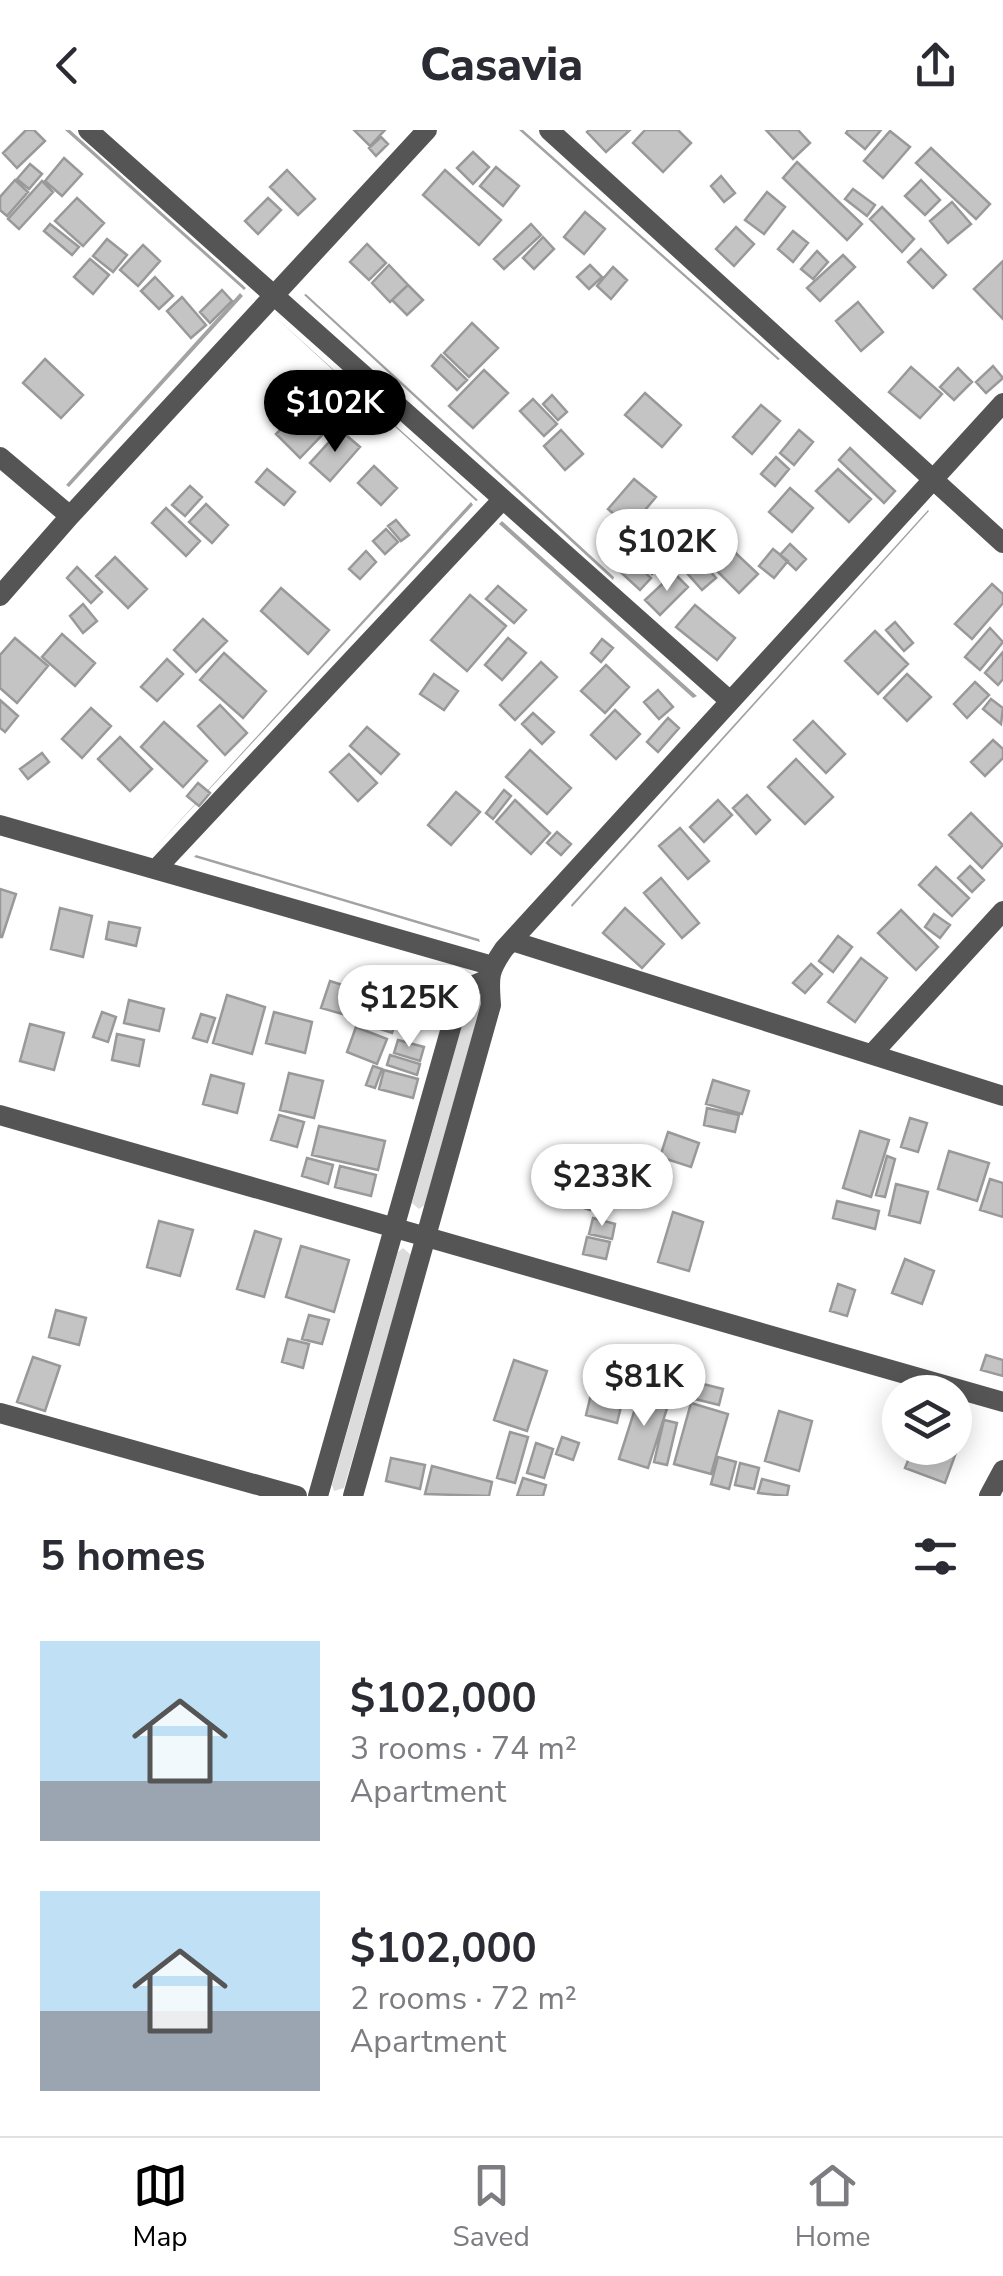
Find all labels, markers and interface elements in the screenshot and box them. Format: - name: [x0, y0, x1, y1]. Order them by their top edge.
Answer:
- text: Casavia: [420, 35, 583, 96]
- icon: back: [40, 38, 95, 93]
- icon: share: [908, 38, 963, 93]
- pin: $102K: [265, 370, 405, 455]
- text: $102K: [286, 381, 384, 424]
- pin: $102K: [597, 509, 737, 594]
- text: $102K: [618, 520, 716, 563]
- pin: $125K: [339, 965, 479, 1050]
- text: $125K: [360, 976, 458, 1019]
- pin: $233K: [532, 1144, 672, 1229]
- text: $233K: [553, 1155, 651, 1198]
- pin: $81K: [585, 1344, 703, 1429]
- text: $81K: [605, 1355, 683, 1398]
- map controls: [882, 1375, 972, 1465]
- button: layers: [882, 1375, 972, 1465]
- text: 5 homes: [40, 1528, 205, 1585]
- icon: filters: [908, 1529, 963, 1584]
- text: $102,000: [350, 1670, 537, 1727]
- icon: home: [120, 1681, 240, 1801]
- text: 3 rooms · 74 m²: [350, 1727, 577, 1770]
- text: Apartment: [350, 1770, 506, 1813]
- text: $102,000: [350, 1920, 537, 1977]
- icon: home: [120, 1931, 240, 2051]
- text: 2 rooms · 72 m²: [350, 1977, 577, 2020]
- text: Apartment: [350, 2020, 506, 2063]
- tab: Map: [132, 2158, 188, 2256]
- tab: Saved: [452, 2158, 530, 2256]
- tab: Home: [795, 2158, 871, 2256]

